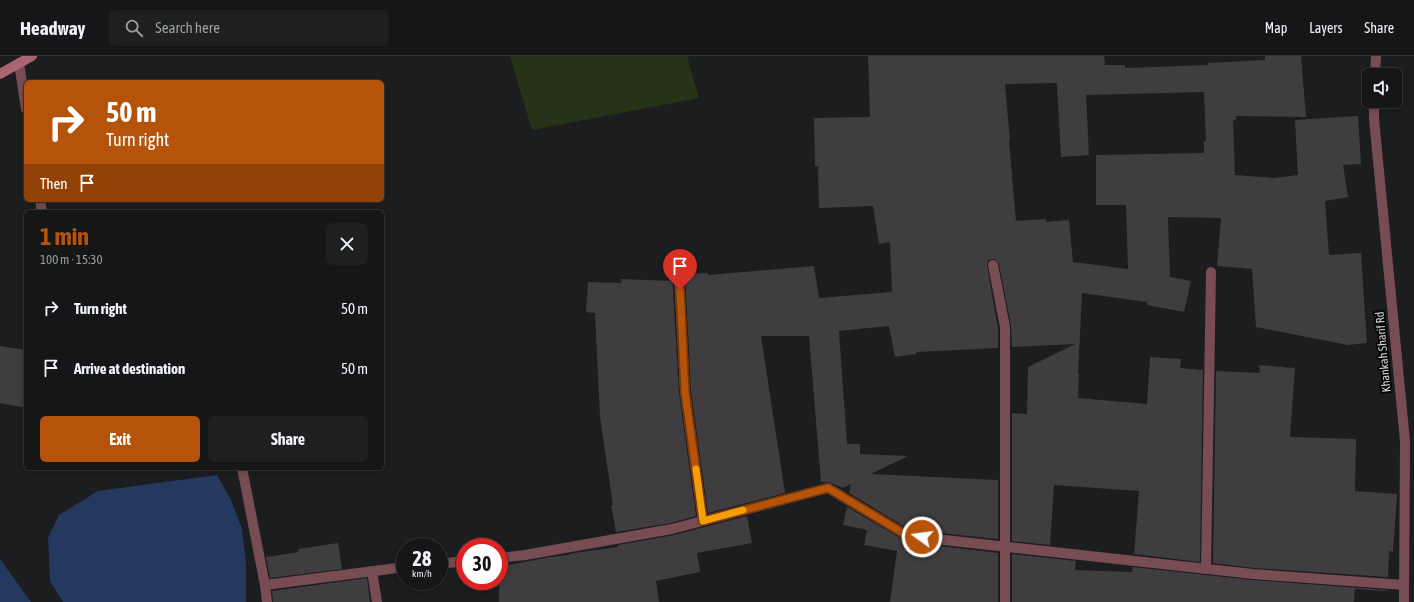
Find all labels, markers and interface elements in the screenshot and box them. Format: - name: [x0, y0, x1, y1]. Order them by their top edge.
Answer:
- search box: [109, 10, 389, 46]
- text: Headway: [20, 17, 85, 39]
- icon: search: [123, 17, 145, 39]
- text: Search here: [155, 19, 220, 36]
- text: Map: [1265, 20, 1287, 36]
- text: Layers: [1309, 20, 1342, 36]
- text: Share: [1364, 20, 1394, 36]
- map controls: [1362, 68, 1402, 108]
- button: sound: [1362, 68, 1402, 108]
- icon: right: [40, 96, 92, 148]
- text: 50 m: [106, 96, 156, 128]
- text: Turn right: [106, 129, 169, 150]
- icon: arrive: [76, 172, 98, 194]
- text: Then: [40, 175, 68, 192]
- text: 1 min: [40, 223, 89, 250]
- button: close: [326, 223, 368, 265]
- pin: [663, 249, 697, 290]
- text: 100 m · 15:30: [40, 252, 103, 267]
- icon: arrive: [669, 255, 691, 277]
- icon: right: [40, 297, 62, 319]
- text: Turn right: [74, 300, 127, 317]
- text: 50 m: [341, 300, 368, 317]
- street label: Khankah Sharif Rd: [1373, 311, 1393, 393]
- icon: arrive: [40, 357, 62, 379]
- text: Arrive at destination: [74, 360, 185, 377]
- text: 50 m: [341, 360, 368, 377]
- button: Exit: [40, 416, 200, 462]
- button: Share: [208, 416, 368, 462]
- position arrow: [901, 516, 943, 558]
- speed limit sign: 30: [456, 538, 508, 590]
- text: 28: [413, 547, 431, 570]
- text: km/h: [412, 568, 432, 579]

